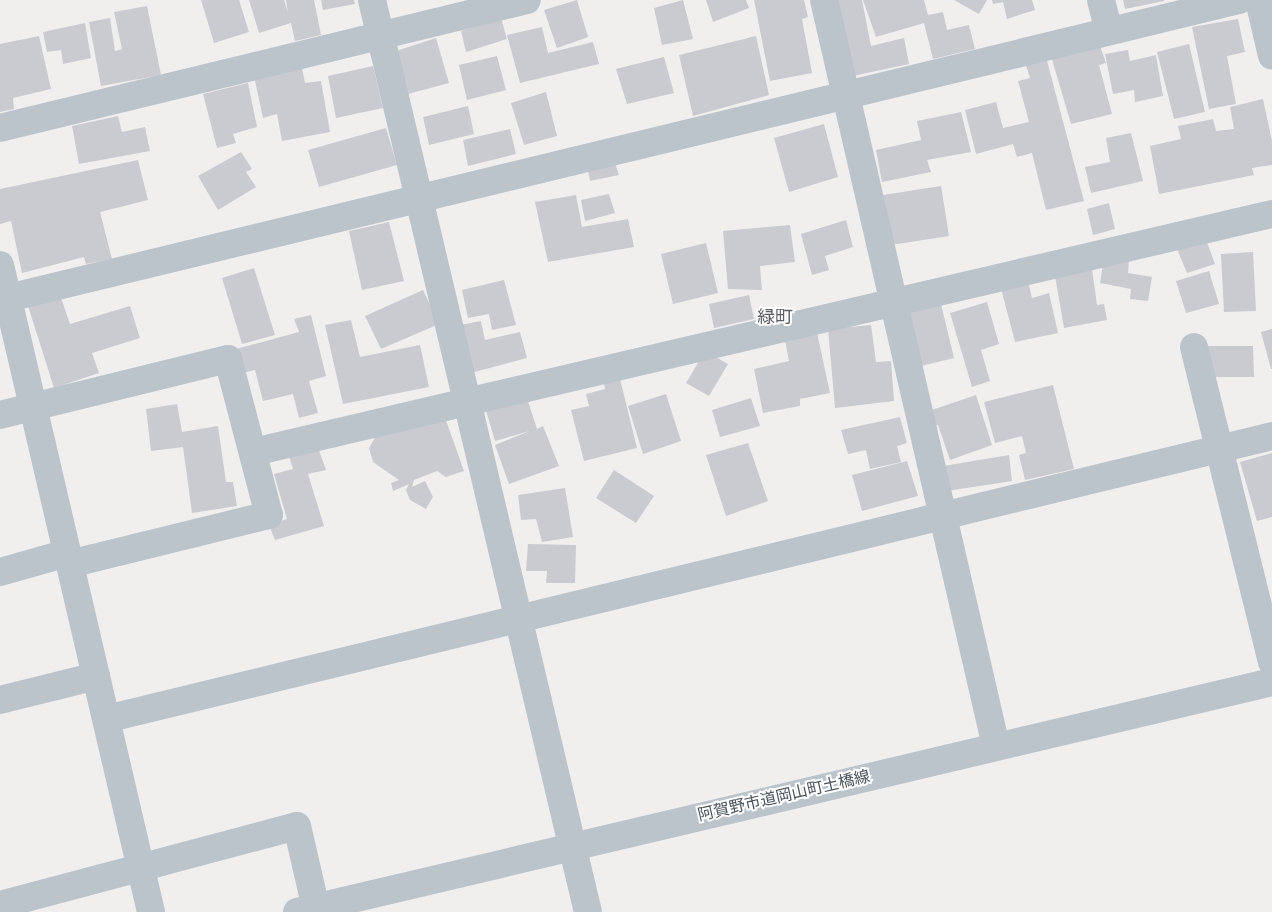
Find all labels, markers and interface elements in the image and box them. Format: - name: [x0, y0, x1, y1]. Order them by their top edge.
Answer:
- district label: 緑町: [757, 306, 793, 328]
- street label: 阿賀野市道岡山町土橋線: [696, 767, 872, 825]

